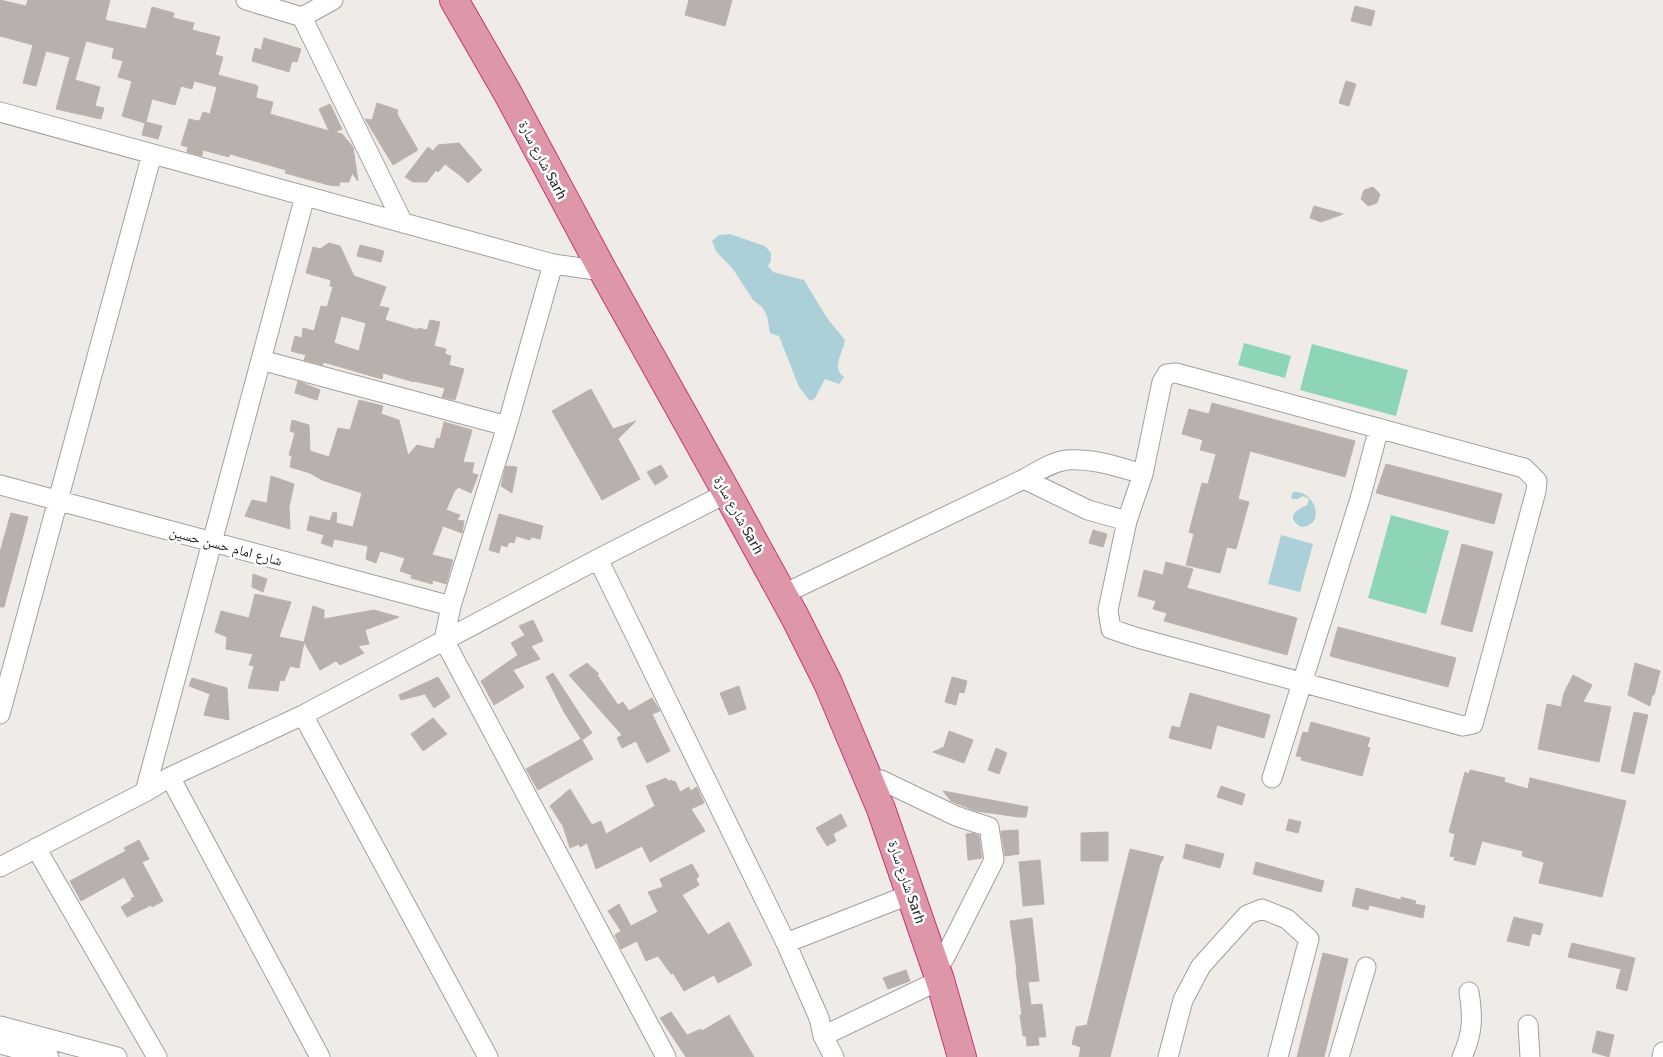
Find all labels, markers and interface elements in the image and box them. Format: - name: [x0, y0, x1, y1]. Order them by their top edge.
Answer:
- street label: شارع سارة Sarh: [514, 118, 570, 203]
- street label: شارع سارة Sarh: [709, 473, 767, 558]
- street label: شارع امام حسن حسين: [168, 523, 284, 571]
- street label: شارع سارة Sarh: [883, 838, 929, 926]

